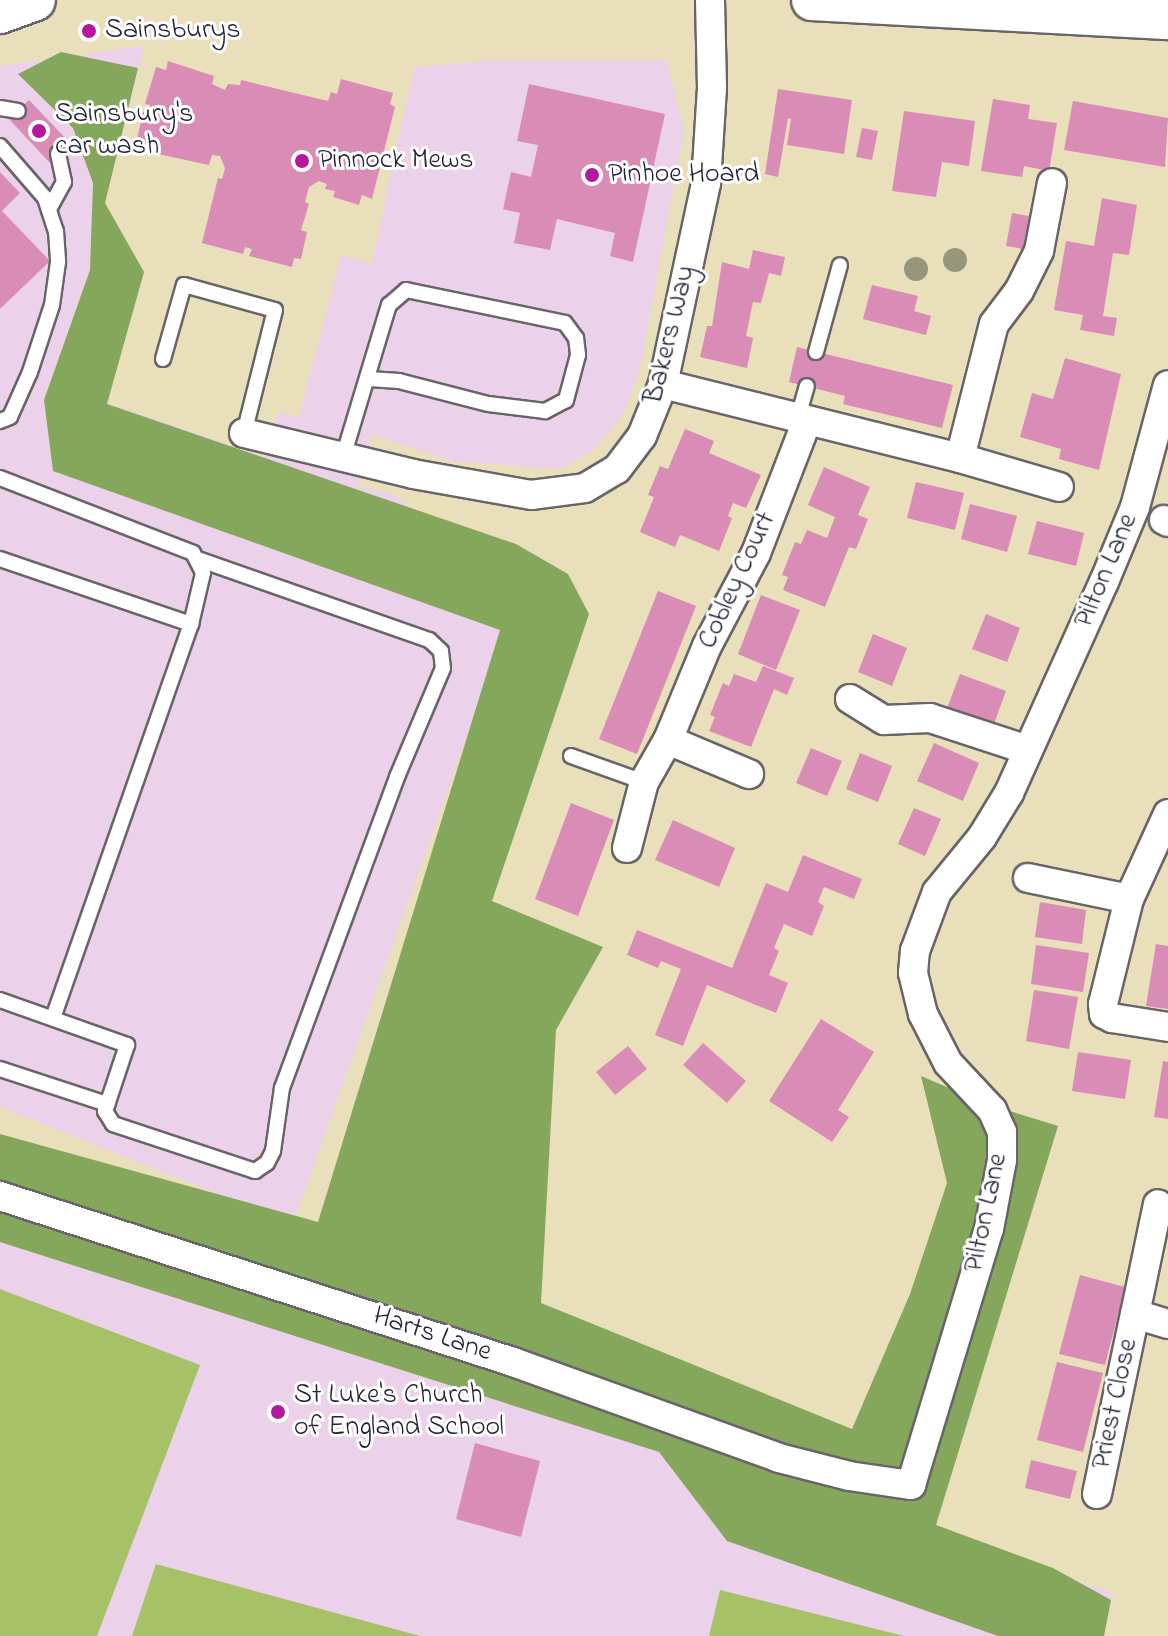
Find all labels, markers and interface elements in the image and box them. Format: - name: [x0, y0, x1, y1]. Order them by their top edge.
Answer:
- place label: Sainsburys: [105, 14, 240, 48]
- marker: Sainsburys: [80, 22, 98, 40]
- place label: Sainsbury's car wash: [55, 98, 193, 164]
- marker: Sainsbury's car wash: [30, 122, 48, 140]
- place label: Pinnock Mews: [318, 144, 474, 178]
- marker: Pinnock Mews: [293, 152, 311, 170]
- place label: Pinhoe Hoard: [608, 158, 759, 192]
- marker: Pinhoe Hoard: [583, 166, 601, 184]
- street label: Bakers Way: [638, 262, 704, 408]
- street label: Cobley Court: [692, 507, 784, 655]
- street label: Pilton Lane: [1068, 509, 1146, 633]
- street label: Pilton Lane: [958, 1150, 1016, 1276]
- street label: Harts Lane: [369, 1300, 495, 1370]
- street label: Priest Close: [1086, 1336, 1146, 1472]
- place label: St Luke's Church of England School: [294, 1379, 504, 1445]
- marker: St Luke's Church of England School: [269, 1403, 287, 1421]

